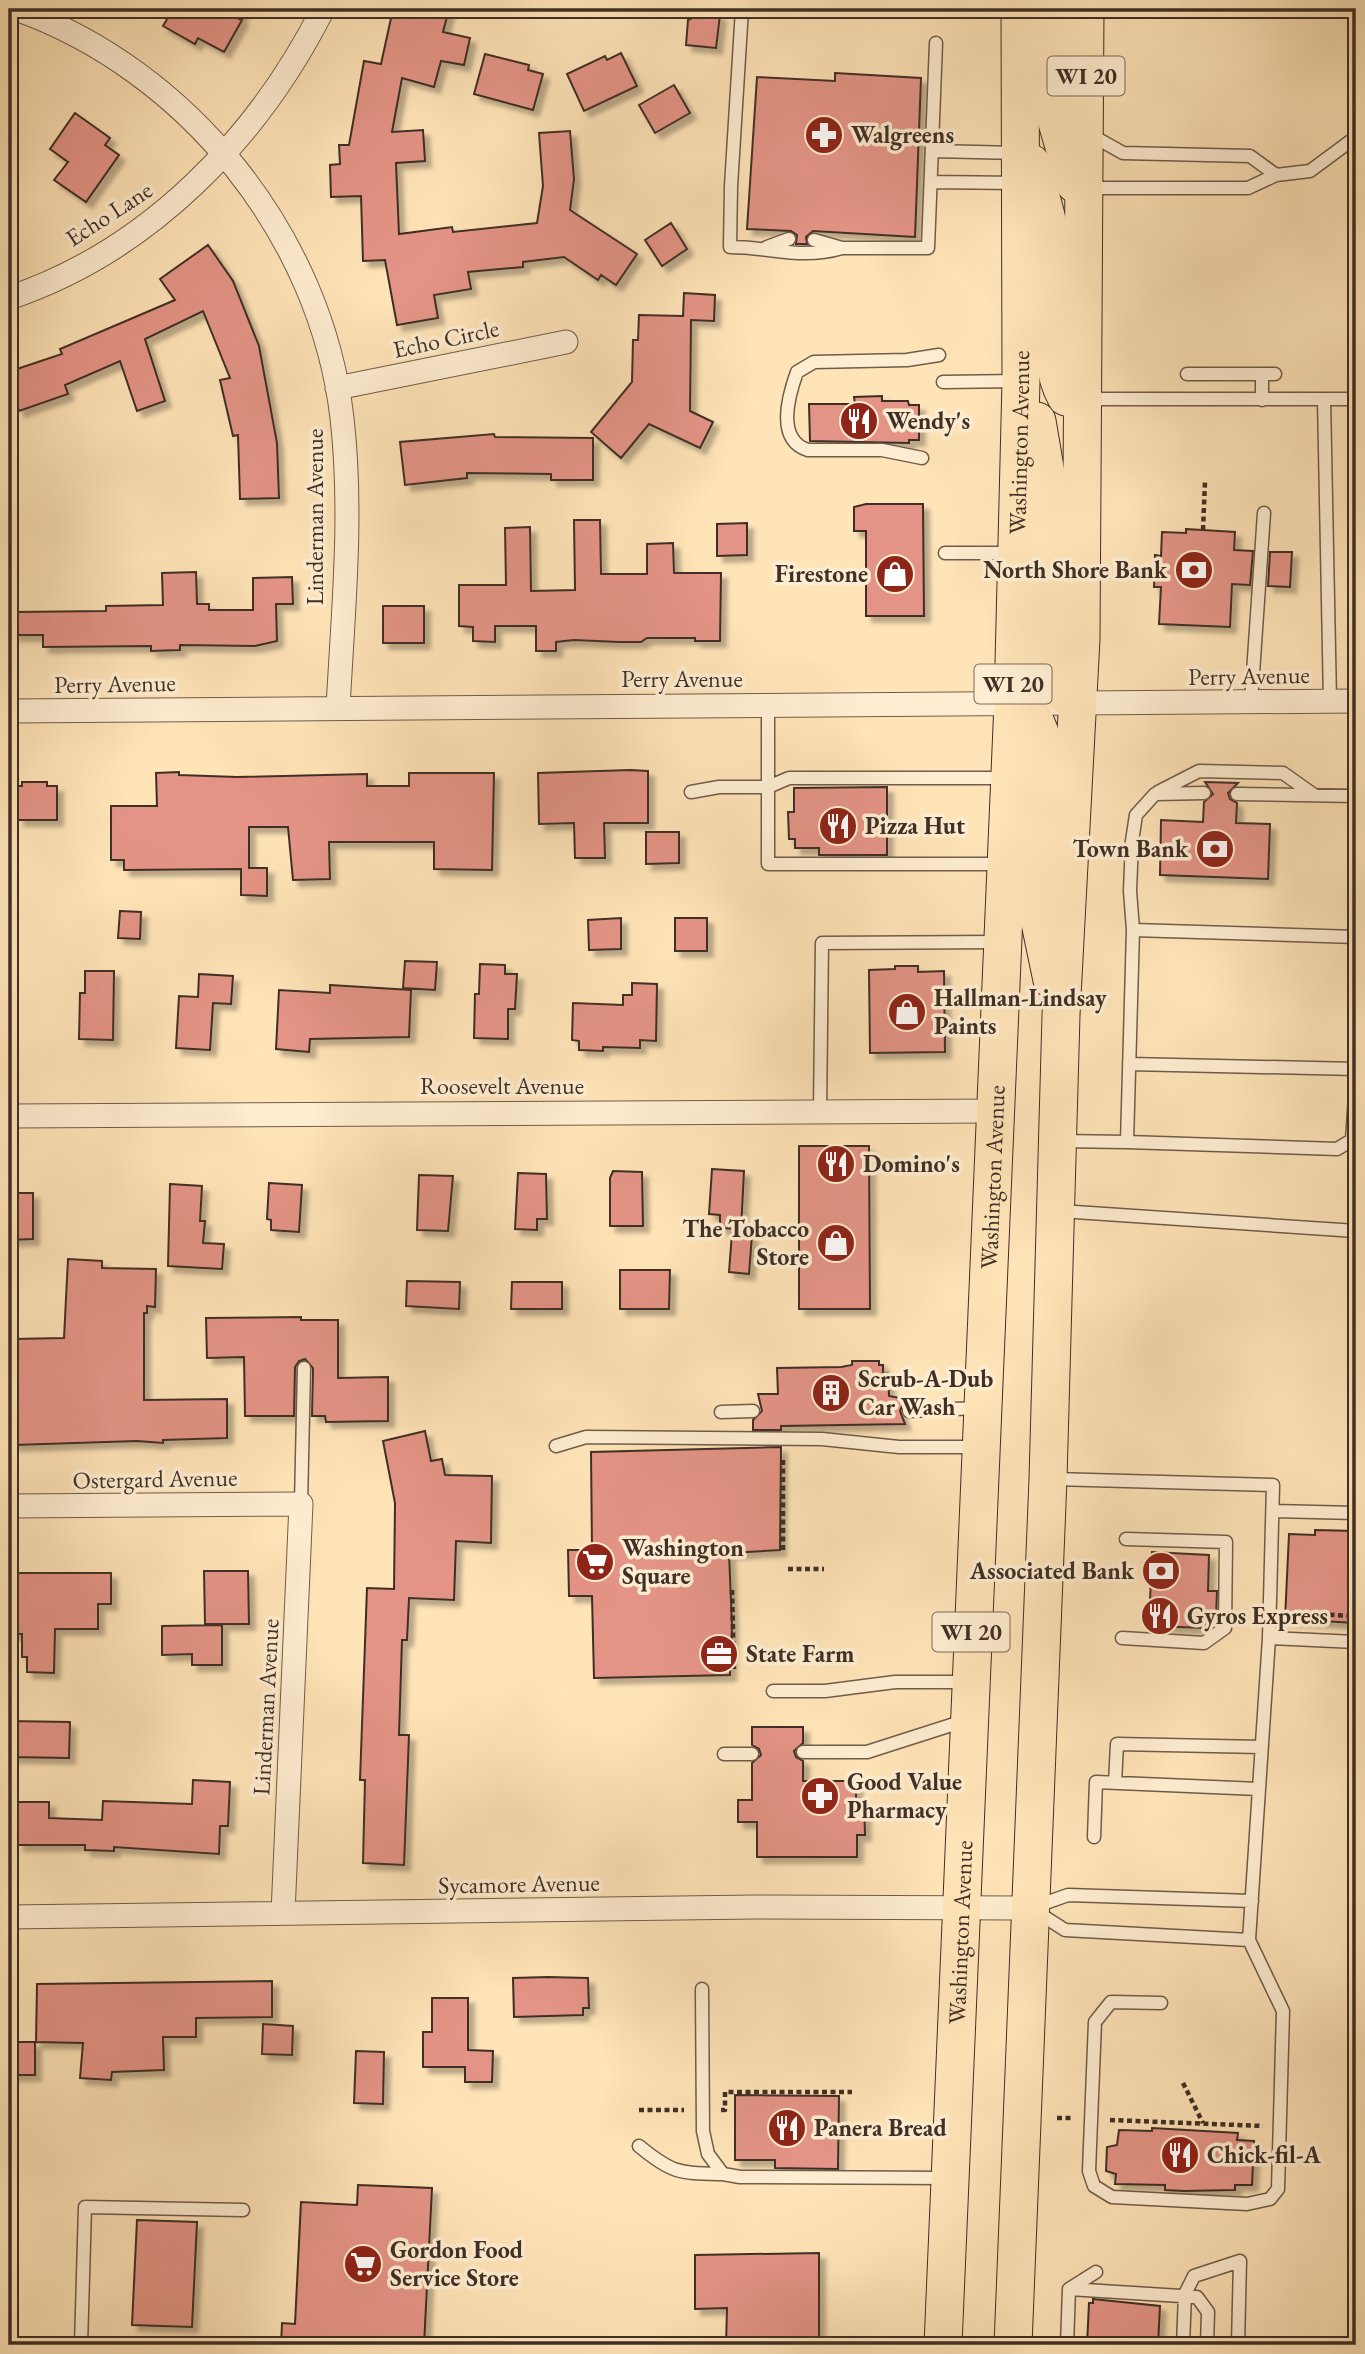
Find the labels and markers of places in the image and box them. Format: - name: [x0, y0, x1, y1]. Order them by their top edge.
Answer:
- pharmacy icon: Walgreens: [803, 114, 845, 156]
- place label: Walgreens: [851, 119, 954, 151]
- restaurant icon: Wendy's: [838, 400, 880, 442]
- place label: Wendy's: [886, 405, 970, 437]
- bank icon: North Shore Bank: [1173, 549, 1215, 591]
- shop icon: Firestone: [874, 553, 916, 595]
- place label: North Shore Bank: [983, 554, 1168, 585]
- place label: Firestone: [775, 558, 868, 589]
- restaurant icon: Pizza Hut: [817, 805, 859, 847]
- place label: Pizza Hut: [865, 810, 965, 841]
- bank icon: Town Bank: [1194, 828, 1236, 870]
- place label: Town Bank: [1072, 833, 1189, 864]
- place label: Hallman-Lindsay Paints: [934, 982, 1107, 1041]
- shop icon: Hallman-Lindsay Paints: [886, 991, 928, 1033]
- restaurant icon: Domino's: [815, 1143, 857, 1185]
- place label: Domino's: [863, 1148, 960, 1179]
- place label: The Tobacco Store: [682, 1213, 809, 1272]
- shop icon: The Tobacco Store: [815, 1222, 857, 1264]
- place label: Scrub-A-Dub Car Wash: [858, 1363, 993, 1422]
- building icon: Scrub-A-Dub Car Wash: [810, 1372, 852, 1414]
- place label: Washington Square: [622, 1532, 744, 1592]
- supermarket icon: Washington Square: [574, 1541, 616, 1583]
- bank icon: Associated Bank: [1140, 1550, 1182, 1592]
- place label: Associated Bank: [969, 1555, 1135, 1586]
- restaurant icon: Gyros Express: [1139, 1595, 1181, 1637]
- place label: Gyros Express: [1187, 1600, 1328, 1632]
- office icon: State Farm: [698, 1633, 740, 1675]
- place label: State Farm: [746, 1638, 854, 1669]
- place label: Good Value Pharmacy: [847, 1766, 962, 1826]
- pharmacy icon: Good Value Pharmacy: [799, 1775, 841, 1817]
- restaurant icon: Panera Bread: [766, 2107, 808, 2149]
- place label: Panera Bread: [814, 2112, 947, 2143]
- restaurant icon: Chick-fil-A: [1159, 2134, 1201, 2176]
- place label: Chick-fil-A: [1207, 2139, 1321, 2170]
- place label: Gordon Food Service Store: [390, 2234, 524, 2293]
- supermarket icon: Gordon Food Service Store: [342, 2243, 384, 2285]

